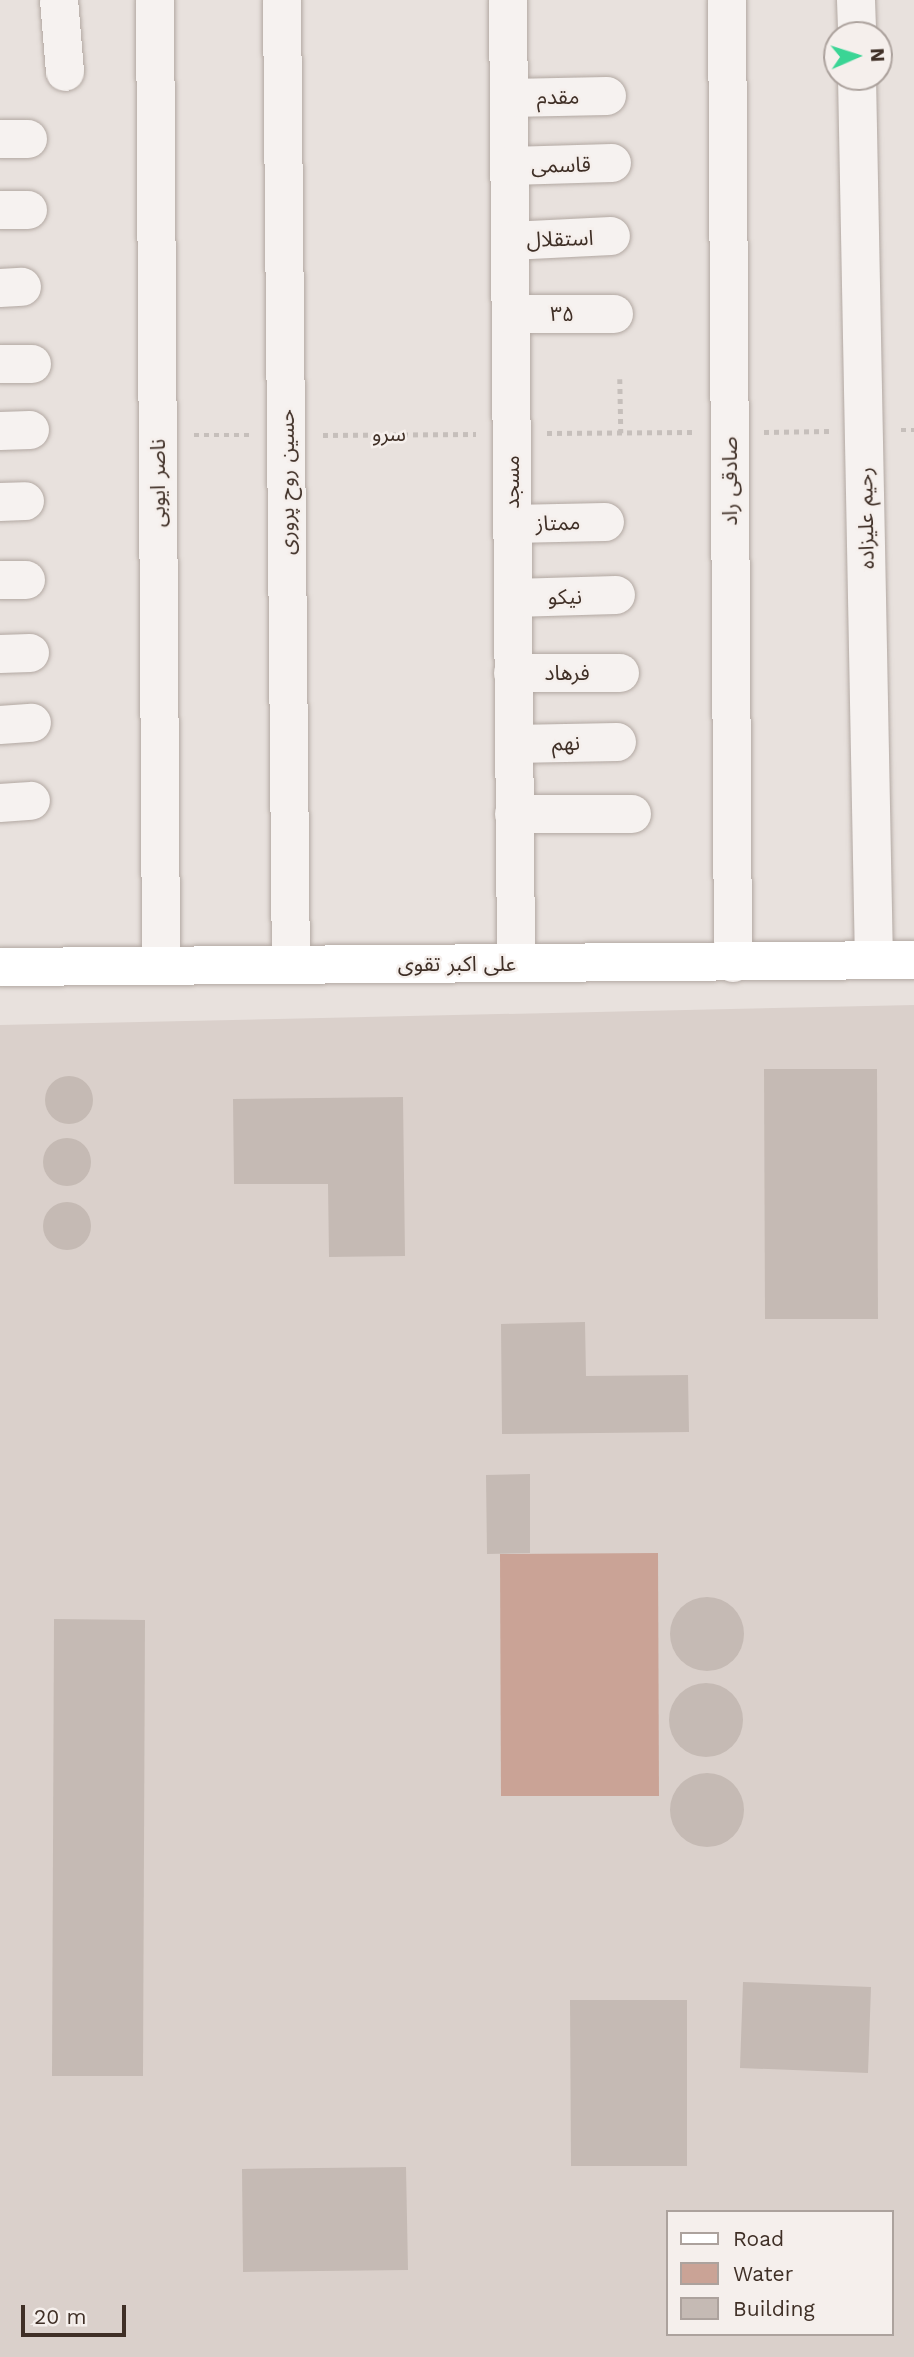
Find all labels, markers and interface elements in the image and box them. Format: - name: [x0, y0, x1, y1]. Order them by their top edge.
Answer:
- north arrow: [823, 21, 893, 91]
- text: N: [866, 47, 889, 63]
- street label: مقدم: [536, 84, 580, 110]
- street label: قاسمی: [531, 152, 591, 178]
- street label: استقلال: [526, 225, 594, 253]
- street label: ۳۵: [550, 301, 574, 327]
- street label: حسین روح پروری: [274, 409, 300, 555]
- street label: سرو: [372, 421, 406, 447]
- street label: صادقی راد: [717, 436, 743, 526]
- street label: ناصر ایوبی: [145, 439, 171, 527]
- street label: مسجد: [499, 455, 525, 509]
- street label: رحیم علیزاده: [853, 467, 879, 569]
- street label: ممتاز: [535, 510, 581, 536]
- street label: نیکو: [548, 584, 582, 610]
- street label: فرهاد: [544, 660, 590, 686]
- street label: نهم: [552, 730, 580, 756]
- street label: علی اکبر تقوی: [398, 951, 516, 977]
- legend: [666, 2210, 893, 2336]
- text: Road: [733, 2226, 784, 2251]
- text: Water: [733, 2261, 793, 2286]
- scale bar: [24, 2290, 130, 2334]
- text: Building: [733, 2296, 815, 2321]
- text: 20 m: [34, 2304, 86, 2329]

